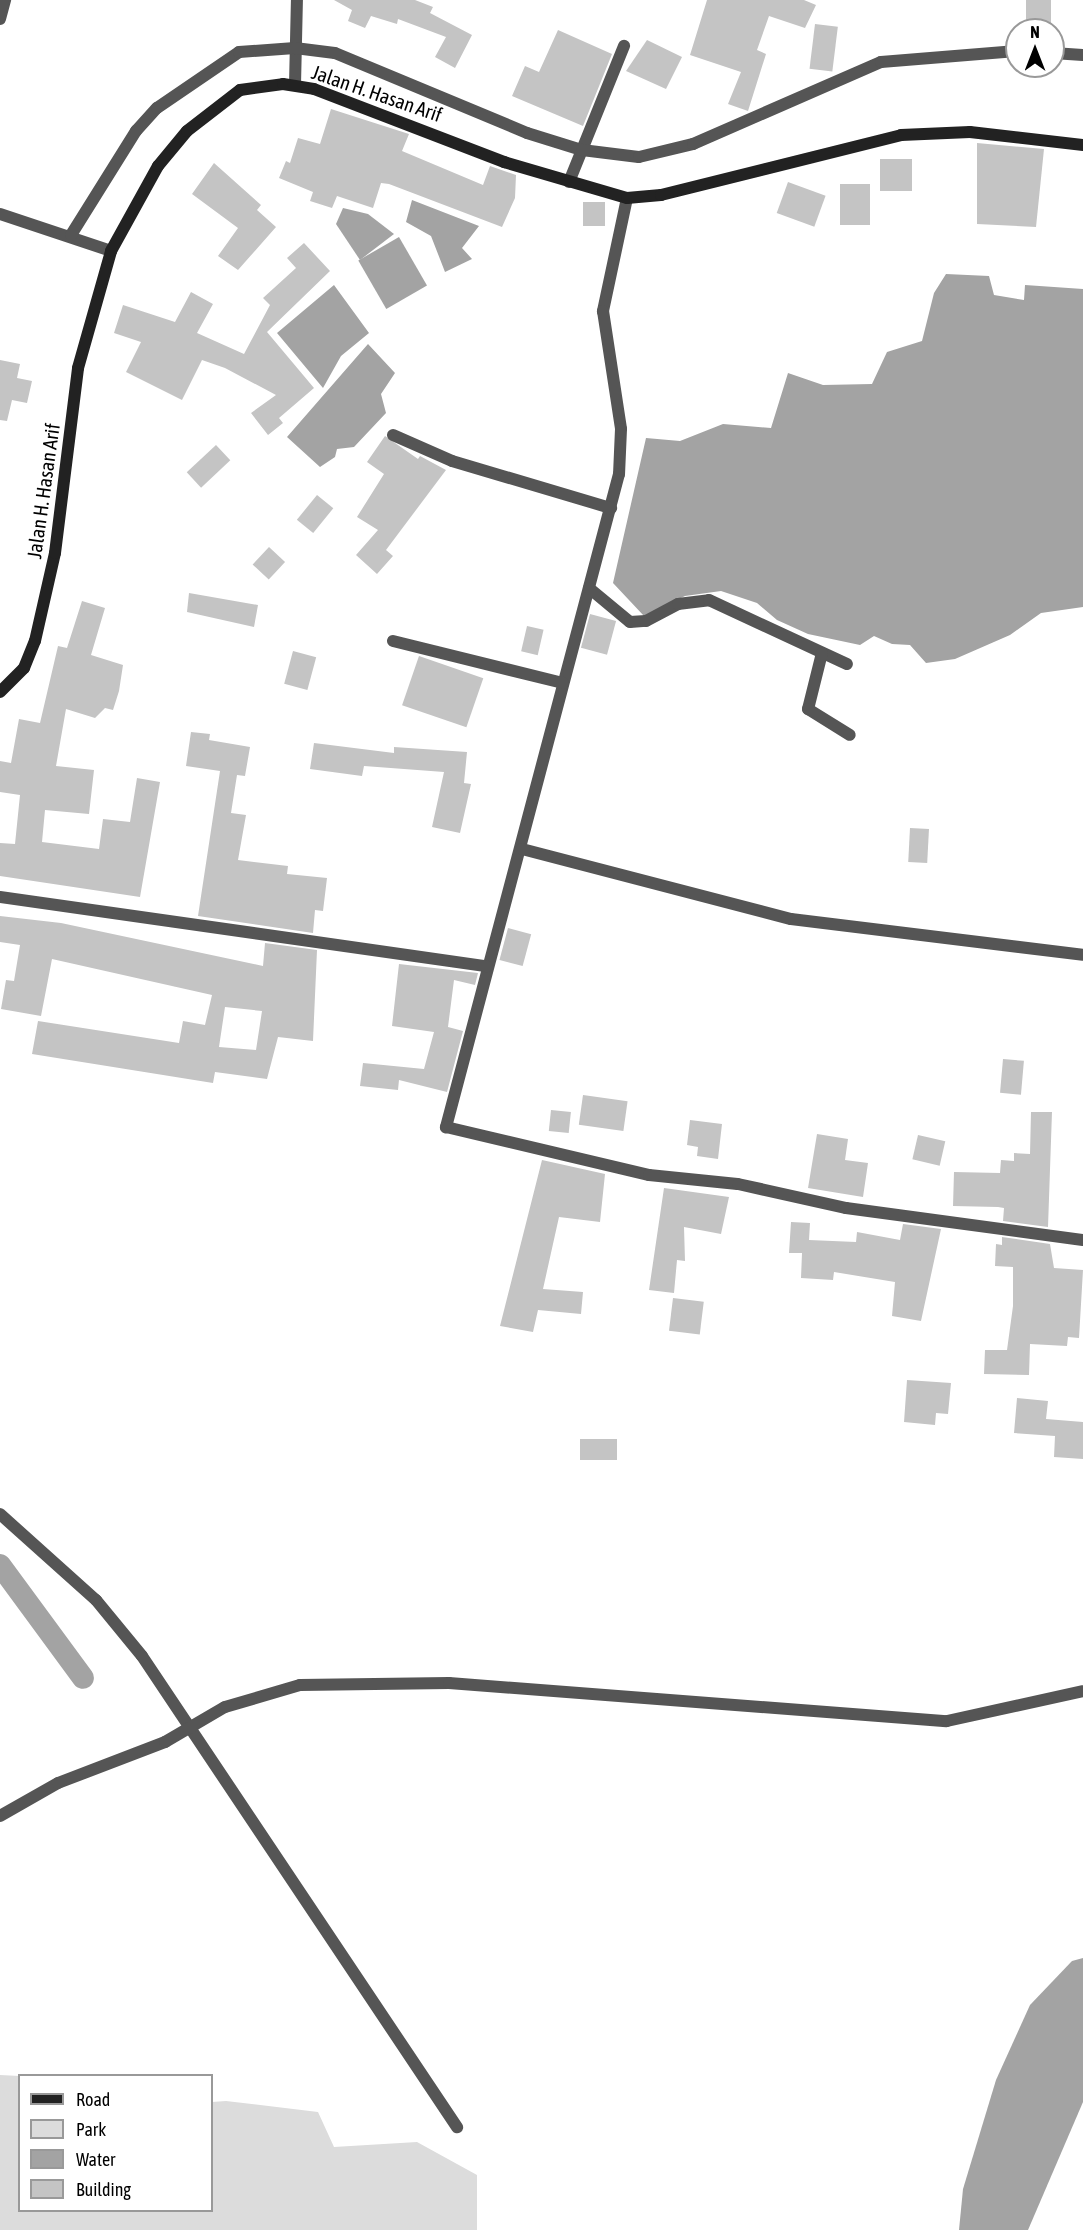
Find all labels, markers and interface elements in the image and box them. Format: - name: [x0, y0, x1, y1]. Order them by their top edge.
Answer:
- north arrow: [1005, 18, 1065, 78]
- text: N: [1030, 23, 1040, 41]
- street label: Jalan H. Hasan Arif: [309, 59, 445, 127]
- street label: Jalan H. Hasan Arif: [22, 422, 64, 560]
- legend: [18, 2074, 213, 2212]
- text: Road: [76, 2089, 110, 2110]
- text: Park: [76, 2119, 106, 2140]
- text: Water: [76, 2149, 115, 2170]
- text: Building: [76, 2179, 131, 2200]

